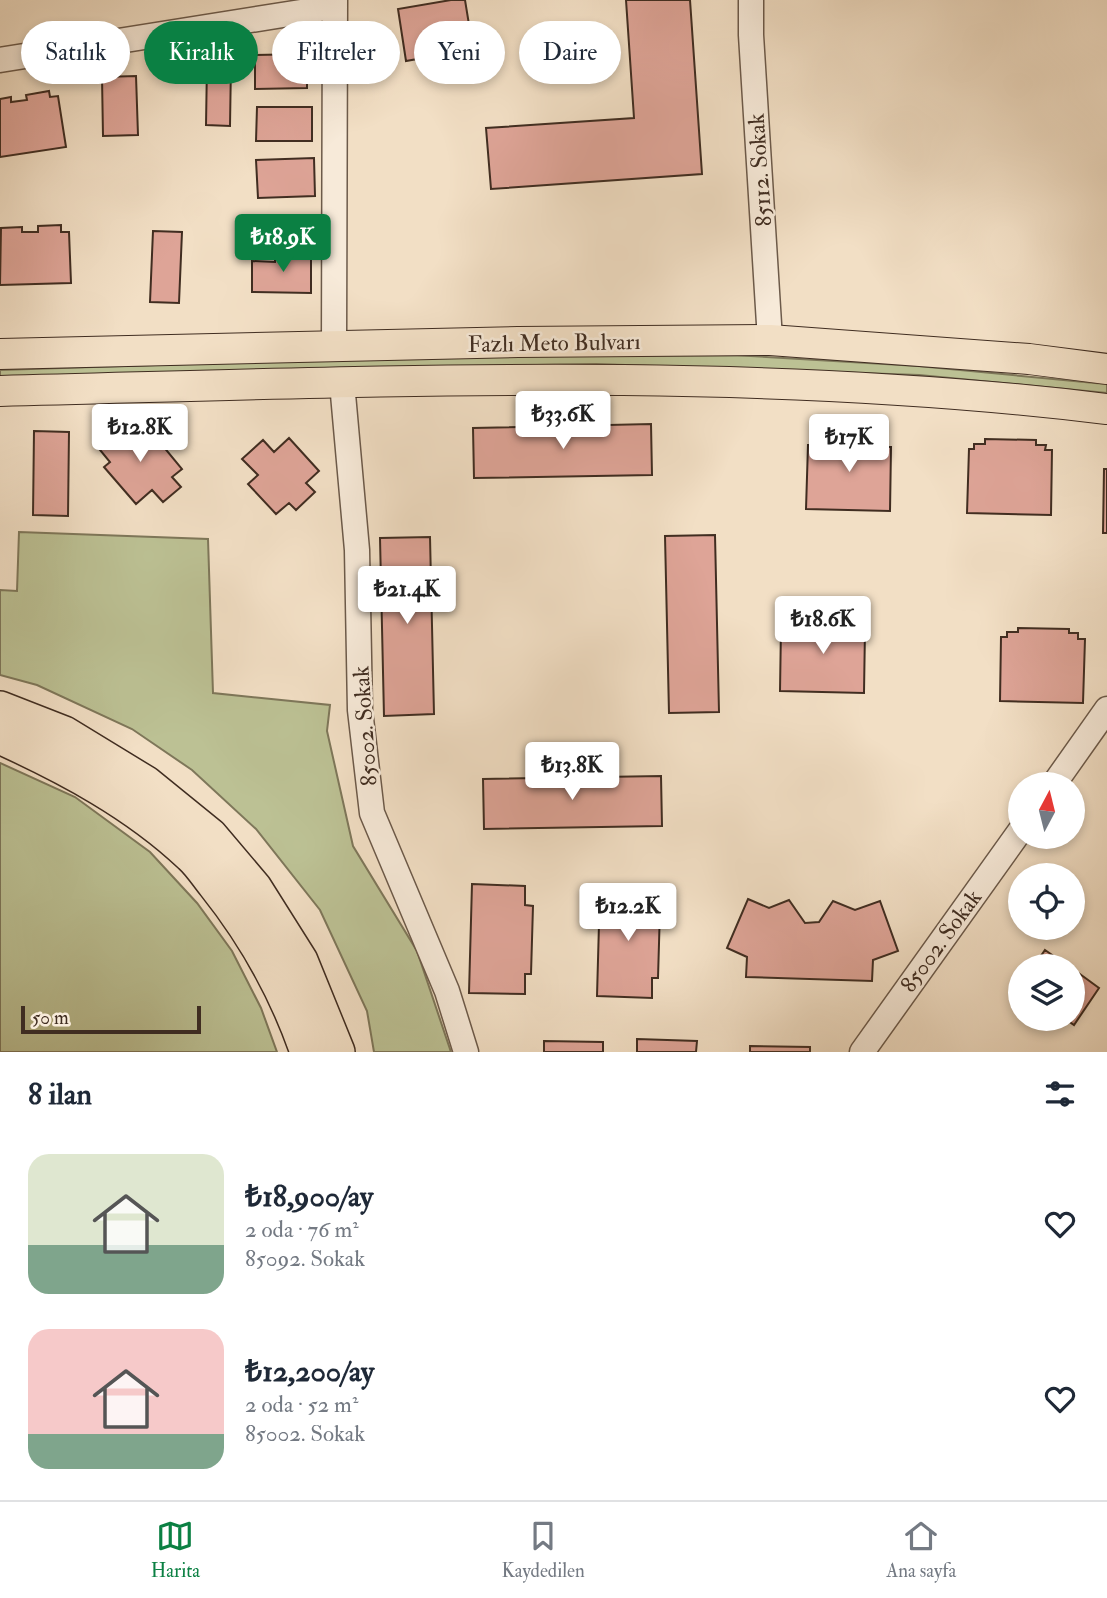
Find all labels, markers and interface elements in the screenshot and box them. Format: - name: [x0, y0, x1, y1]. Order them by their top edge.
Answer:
- chip: Satılık: [21, 21, 130, 84]
- chip: Kiralık: [144, 21, 258, 84]
- chip: Filtreler: [272, 21, 400, 84]
- chip: Yeni: [414, 21, 505, 84]
- chip: Daire: [519, 21, 621, 84]
- street label: 85112. Sokak: [742, 112, 778, 228]
- pin: ₺18.9K: [226, 215, 340, 274]
- text: ₺18.9K: [251, 222, 315, 251]
- street label: Fazlı Meto Bulvarı: [467, 327, 641, 359]
- pin: ₺33.6K: [506, 392, 620, 451]
- text: ₺33.6K: [532, 399, 594, 428]
- pin: ₺12.8K: [83, 405, 197, 464]
- text: ₺12.8K: [108, 412, 172, 441]
- pin: ₺17K: [808, 414, 890, 474]
- text: ₺17K: [825, 422, 873, 451]
- pin: ₺21.4K: [350, 566, 464, 626]
- text: ₺21.4K: [374, 574, 440, 603]
- pin: ₺18.6K: [766, 596, 880, 656]
- text: ₺18.6K: [791, 604, 855, 633]
- street label: 85002. Sokak: [346, 665, 384, 787]
- pin: ₺13.8K: [515, 742, 629, 802]
- text: ₺13.8K: [541, 750, 603, 779]
- north arrow: [1008, 772, 1085, 849]
- map controls: [1008, 772, 1085, 1031]
- button: locate: [1008, 863, 1085, 940]
- pin: ₺12.2K: [571, 884, 685, 943]
- street label: 85002. Sokak: [894, 884, 988, 998]
- text: ₺12.2K: [595, 891, 661, 920]
- button: layers: [1008, 954, 1085, 1031]
- scale bar: [21, 1003, 201, 1035]
- text: 50 m: [32, 1006, 69, 1030]
- icon: filters: [1041, 1075, 1079, 1113]
- text: 8 ilan: [28, 1076, 92, 1113]
- text: ₺18,900/ay: [245, 1178, 373, 1215]
- icon: home: [84, 1182, 168, 1266]
- icon: heart: [1041, 1205, 1079, 1243]
- text: 2 oda · 76 m²: [245, 1215, 359, 1244]
- text: 85092. Sokak: [245, 1244, 365, 1273]
- text: ₺12,200/ay: [245, 1353, 374, 1390]
- icon: home: [84, 1357, 168, 1441]
- icon: heart: [1041, 1380, 1079, 1418]
- text: 2 oda · 52 m²: [245, 1390, 358, 1419]
- text: 85002. Sokak: [245, 1419, 365, 1448]
- tab: Harita: [151, 1517, 200, 1583]
- tab: Kaydedilen: [502, 1517, 585, 1583]
- tab: Ana sayfa: [886, 1517, 956, 1583]

